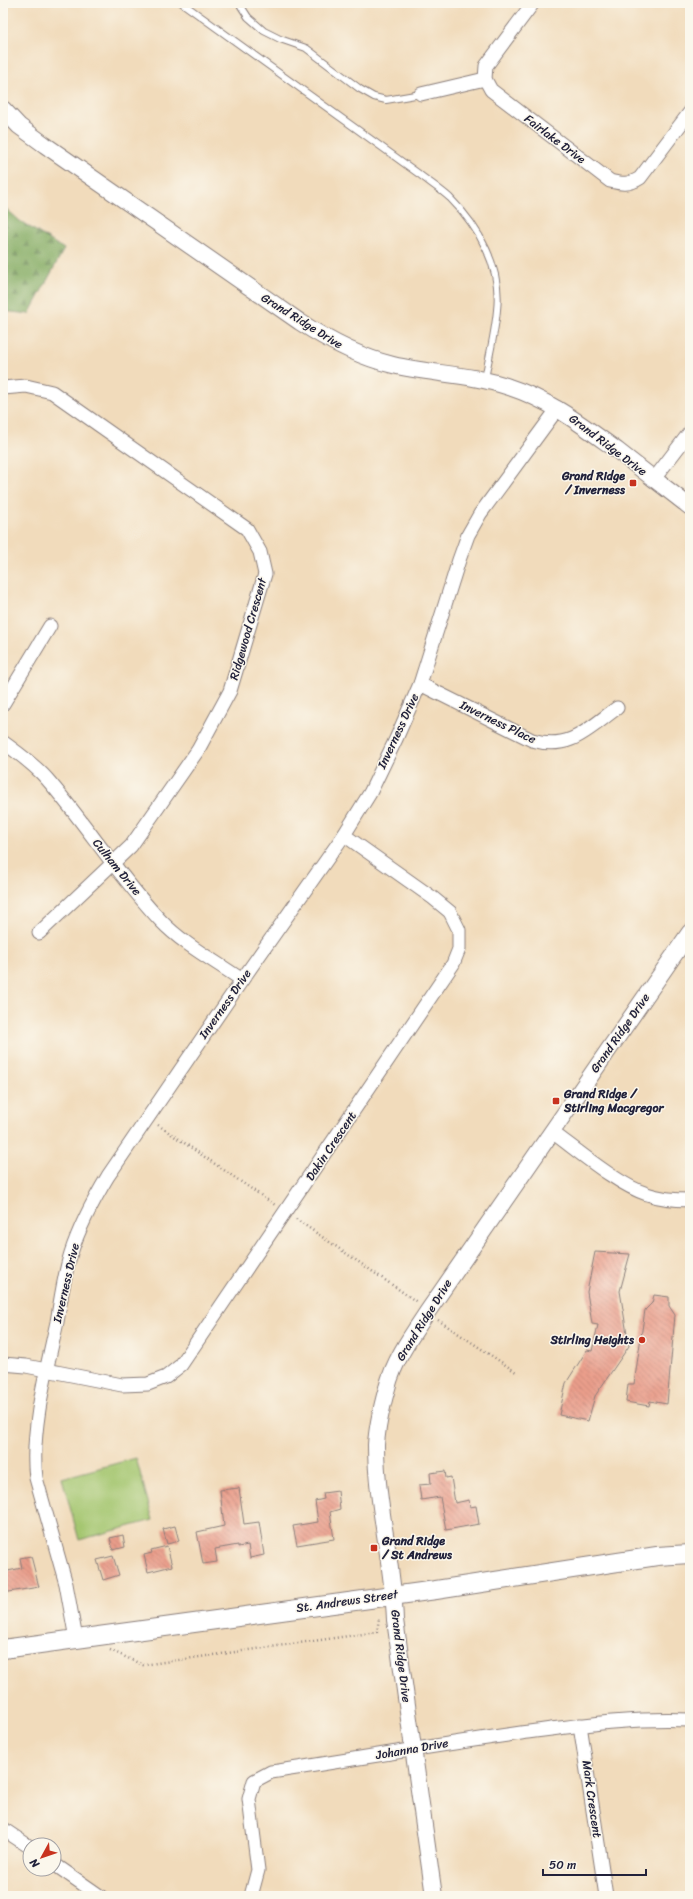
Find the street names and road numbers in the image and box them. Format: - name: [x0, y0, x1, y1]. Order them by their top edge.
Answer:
- street label: Fairlake Drive: [519, 108, 591, 170]
- street label: Grand Ridge Drive: [257, 287, 347, 355]
- street label: Grand Ridge Drive: [564, 408, 652, 482]
- street label: Ridgewood Crescent: [223, 574, 273, 683]
- street label: Inverness Drive: [370, 690, 425, 773]
- street label: Inverness Place: [455, 693, 540, 750]
- street label: Culham Drive: [87, 833, 147, 901]
- street label: Inverness Drive: [192, 964, 257, 1044]
- street label: Grand Ridge Drive: [584, 988, 656, 1078]
- street label: Dakin Crescent: [299, 1107, 363, 1185]
- street label: Inverness Drive: [46, 1241, 86, 1326]
- street label: Grand Ridge Drive: [390, 1275, 458, 1365]
- street label: St. Andrews Street: [295, 1583, 400, 1619]
- street label: Grand Ridge Drive: [384, 1608, 418, 1704]
- street label: Johanna Drive: [373, 1732, 450, 1766]
- street label: Mark Crescent: [576, 1759, 608, 1839]

